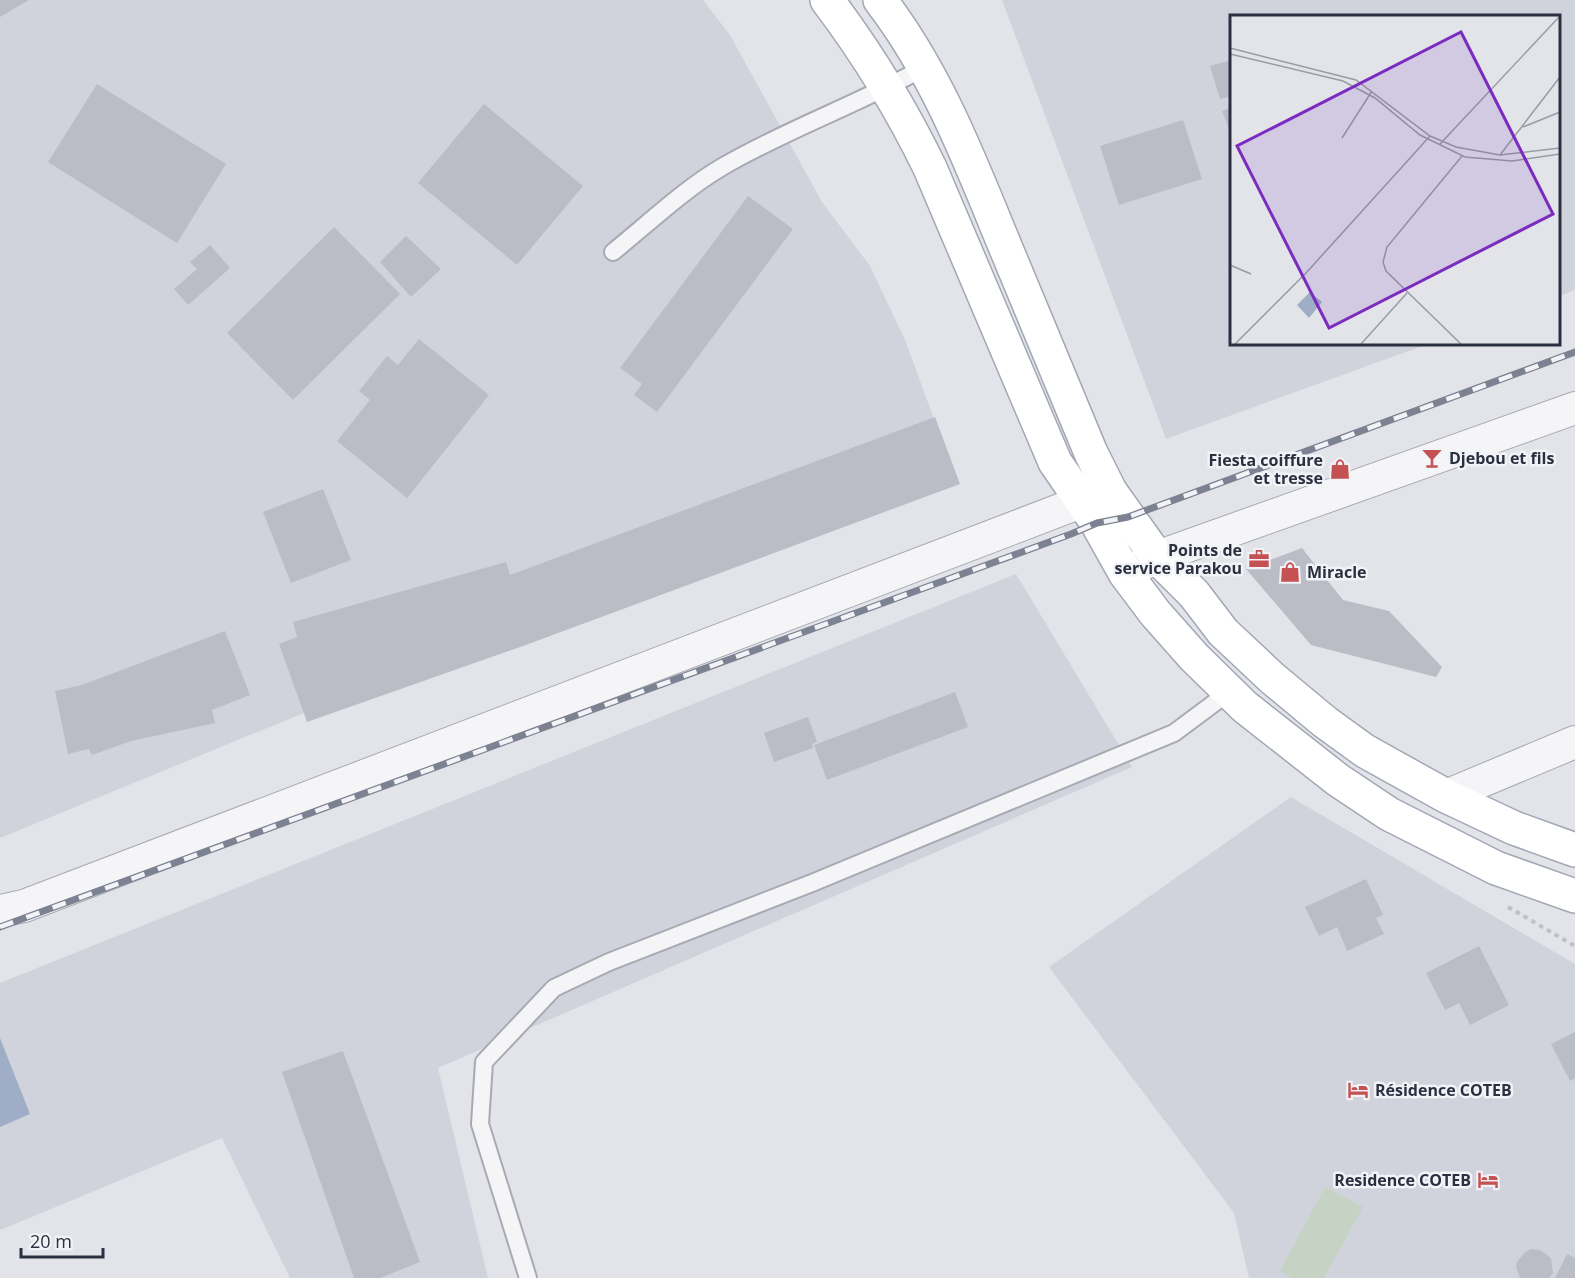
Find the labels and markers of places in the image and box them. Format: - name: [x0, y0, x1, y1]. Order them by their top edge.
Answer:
- bar icon: Djebou et fils: [1420, 446, 1444, 470]
- place label: Djebou et fils: [1449, 447, 1554, 469]
- place label: Fiesta coiffure et tresse: [1209, 449, 1323, 489]
- shop icon: Fiesta coiffure et tresse: [1328, 457, 1352, 481]
- place label: Points de service Parakou: [1115, 539, 1242, 579]
- office icon: Points de service Parakou: [1247, 547, 1271, 571]
- shop icon: Miracle: [1278, 560, 1302, 584]
- place label: Miracle: [1307, 561, 1366, 583]
- hotel icon: Résidence COTEB: [1346, 1078, 1370, 1102]
- place label: Résidence COTEB: [1375, 1079, 1512, 1101]
- hotel icon: Residence COTEB: [1476, 1168, 1500, 1192]
- place label: Residence COTEB: [1334, 1169, 1471, 1191]

